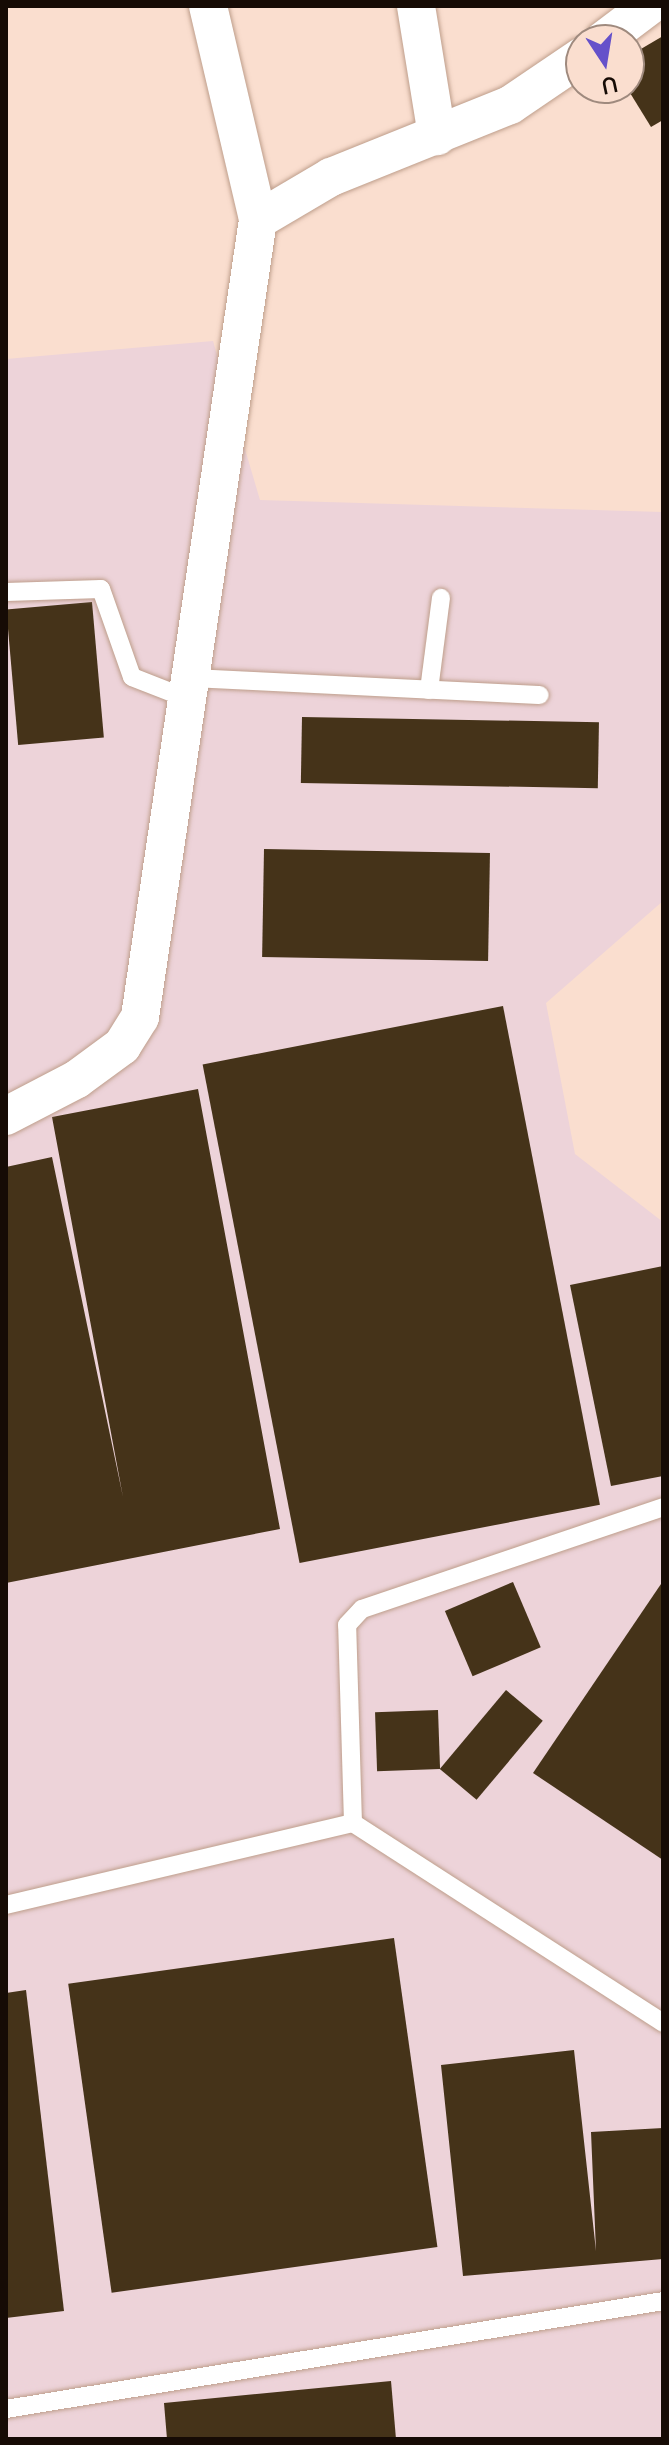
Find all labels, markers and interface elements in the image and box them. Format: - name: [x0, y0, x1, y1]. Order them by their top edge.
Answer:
- north arrow: [565, 24, 645, 104]
- text: U: [599, 69, 620, 102]

